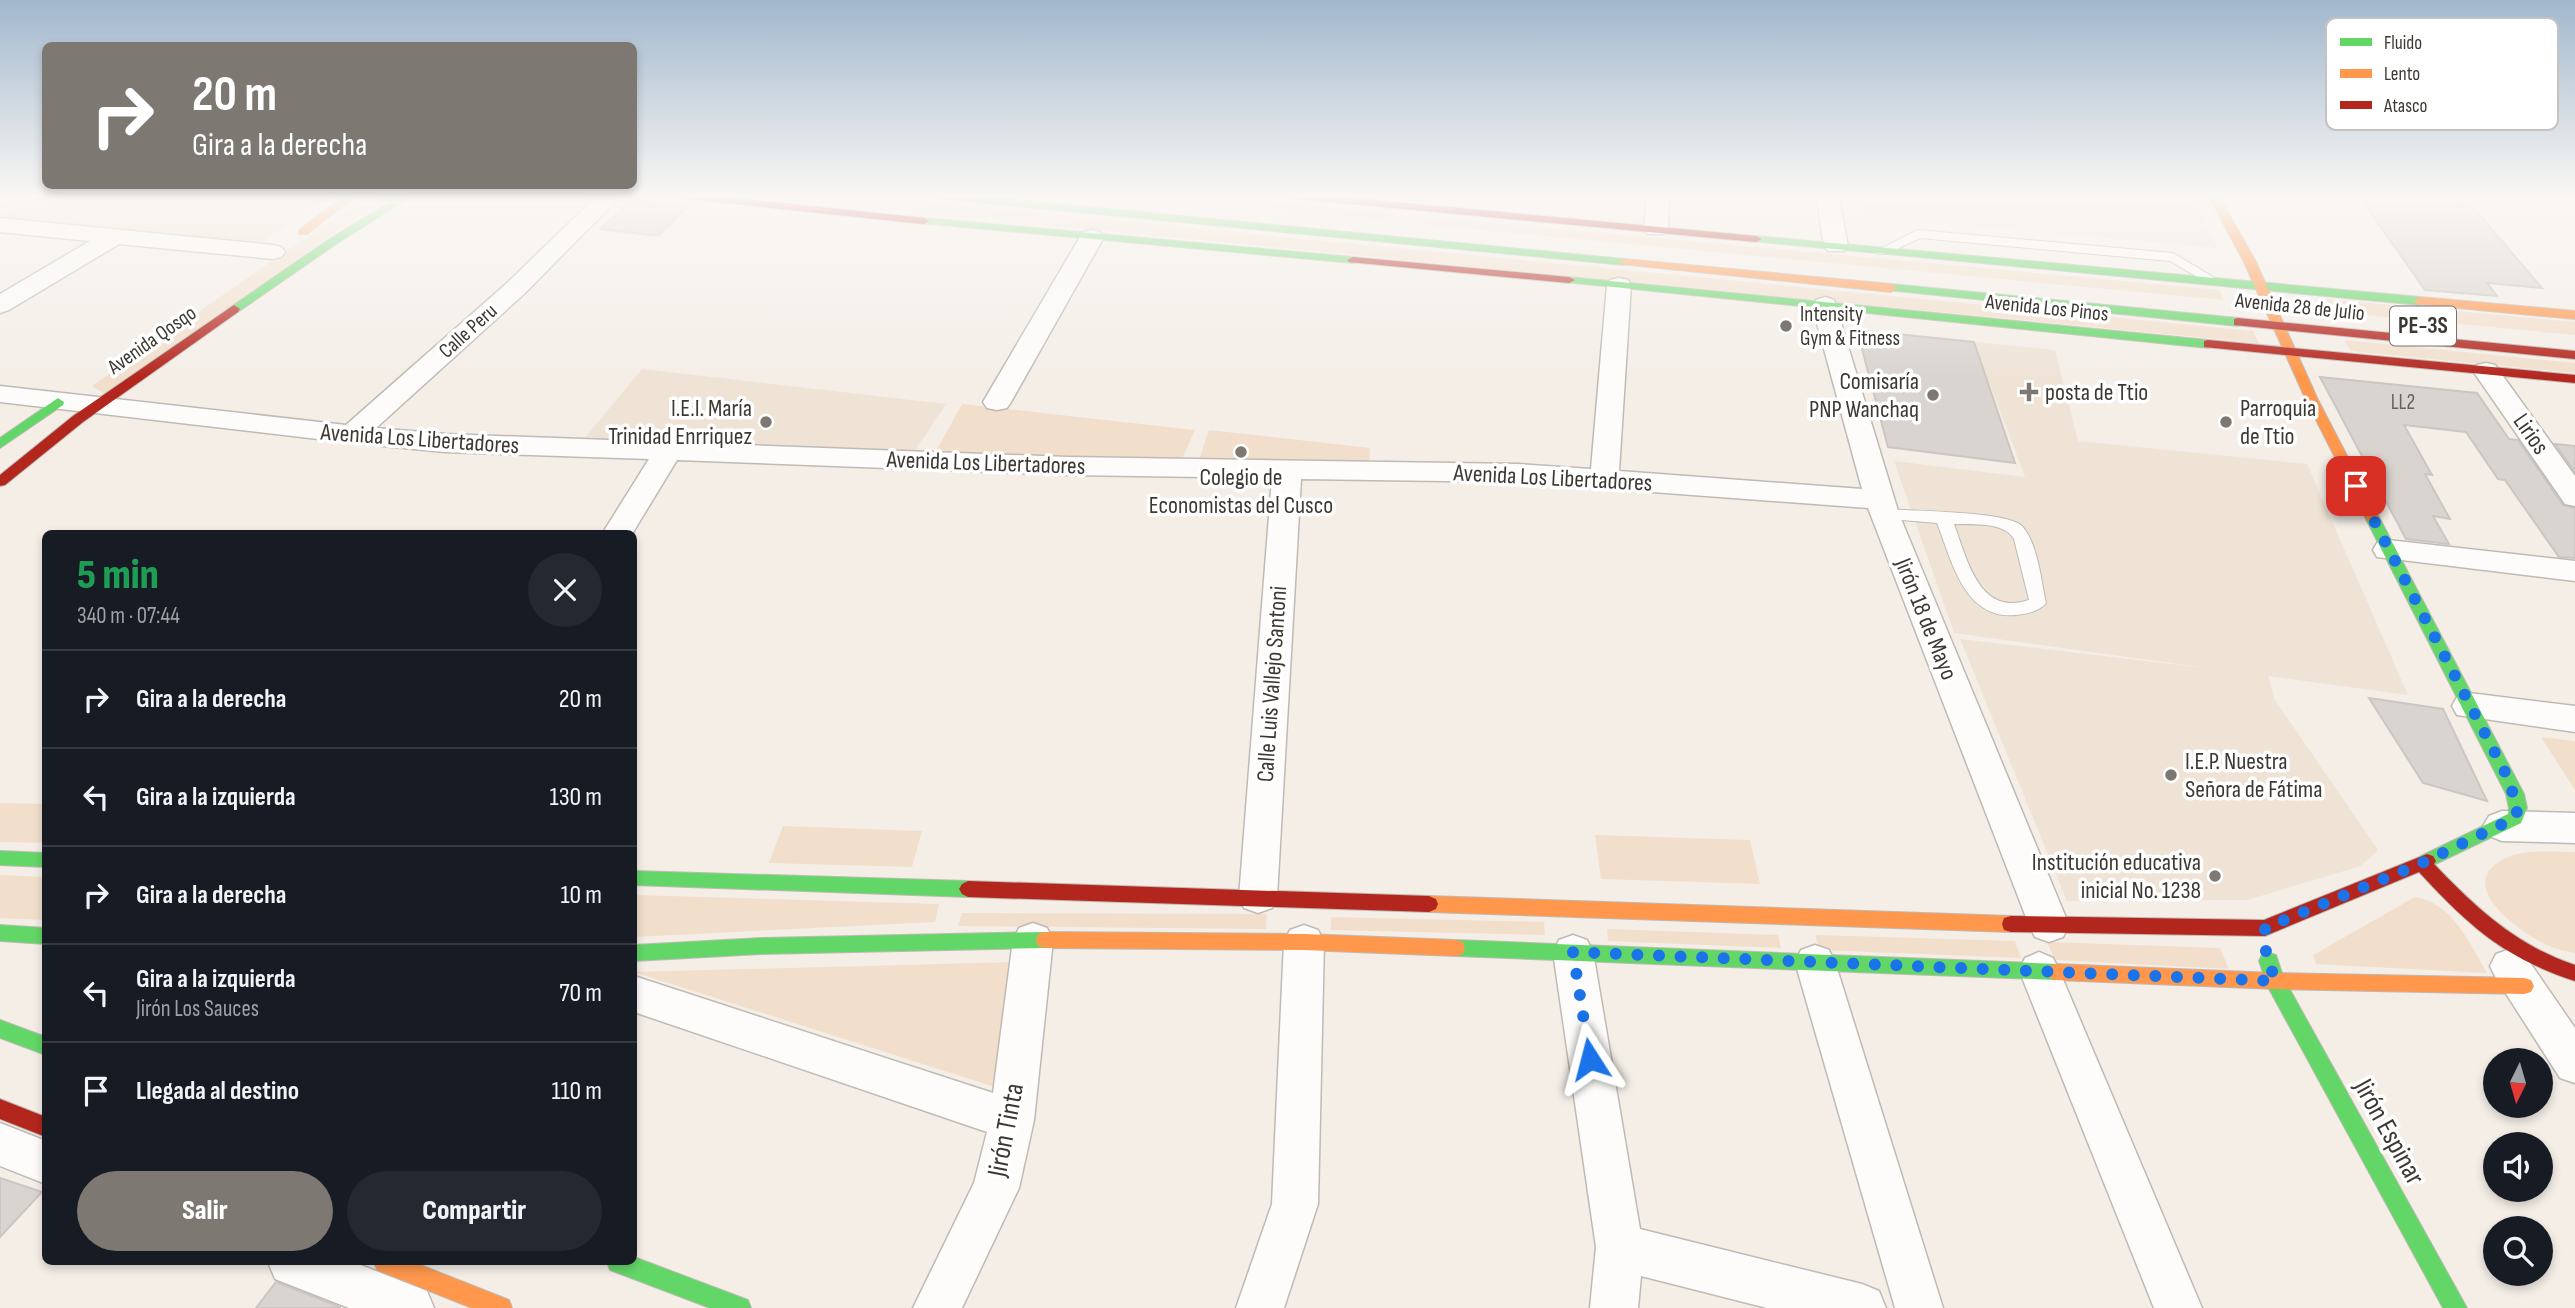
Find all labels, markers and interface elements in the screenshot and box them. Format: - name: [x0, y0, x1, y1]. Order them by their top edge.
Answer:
- legend: [2326, 18, 2558, 130]
- text: Fluido: [2384, 32, 2422, 55]
- text: Lento: [2384, 63, 2420, 86]
- text: 20 m: [192, 66, 277, 125]
- icon: right: [77, 70, 168, 161]
- text: Atasco: [2383, 95, 2427, 118]
- text: Gira a la derecha: [192, 126, 367, 165]
- street label: Avenida 28 de Julio: [2233, 288, 2366, 326]
- street label: Avenida Los Pinos: [1983, 289, 2110, 327]
- street label: Calle Peru: [434, 298, 502, 364]
- street label: Avenida Qosqo: [102, 300, 201, 380]
- place label: Intensity Gym & Fitness: [1800, 302, 1900, 351]
- road number: PE-3S: [2390, 306, 2456, 346]
- marker: Intensity Gym & Fitness: [1778, 318, 1794, 334]
- place label: Comisaría PNP Wanchaq: [1809, 367, 1919, 424]
- place label: posta de Ttio: [2045, 378, 2148, 407]
- marker: posta de Ttio: [2019, 382, 2039, 402]
- marker: Comisaría PNP Wanchaq: [1925, 387, 1941, 403]
- house number: LL2: [2391, 390, 2415, 415]
- place label: I.E.I. María Trinidad Enrriquez: [608, 394, 752, 451]
- place label: Parroquia de Ttio: [2240, 394, 2316, 451]
- street label: Lirios: [2507, 408, 2555, 460]
- marker: I.E.I. María Trinidad Enrriquez: [758, 414, 774, 430]
- marker: Parroquia de Ttio: [2218, 414, 2234, 430]
- street label: Avenida Los Libertadores: [319, 418, 520, 460]
- marker: Colegio de Economistas del Cusco: [1233, 444, 1249, 460]
- street label: Avenida Los Libertadores: [885, 445, 1086, 481]
- pin: [2326, 456, 2386, 516]
- street label: Avenida Los Libertadores: [1452, 458, 1653, 498]
- place label: Colegio de Economistas del Cusco: [1149, 463, 1333, 520]
- icon: arrive: [2337, 467, 2375, 505]
- text: 5 min: [77, 550, 159, 601]
- button: close: [528, 553, 602, 627]
- street label: Jirón 18 de Mayo: [1888, 553, 1964, 684]
- street label: Calle Luis Vallejo Santoni: [1251, 585, 1293, 783]
- text: 340 m · 07:44: [77, 602, 180, 630]
- icon: right: [77, 680, 115, 718]
- text: Gira a la derecha: [136, 684, 286, 715]
- text: 20 m: [559, 684, 602, 715]
- place label: I.E.P. Nuestra Señora de Fátima: [2185, 747, 2323, 804]
- marker: I.E.P. Nuestra Señora de Fátima: [2163, 767, 2179, 783]
- icon: left: [77, 778, 115, 816]
- text: Gira a la izquierda: [136, 782, 296, 813]
- text: 130 m: [550, 782, 602, 813]
- place label: Institución educativa inicial No. 1238: [2032, 848, 2201, 905]
- marker: Institución educativa inicial No. 1238: [2207, 868, 2223, 884]
- icon: right: [77, 876, 115, 914]
- text: Gira a la derecha: [136, 880, 286, 911]
- text: 10 m: [560, 880, 602, 911]
- text: Gira a la izquierda: [136, 964, 296, 995]
- icon: left: [77, 974, 115, 1012]
- text: 70 m: [559, 978, 602, 1009]
- text: Jirón Los Sauces: [136, 995, 259, 1023]
- position arrow: [1553, 1022, 1627, 1096]
- north arrow: [2483, 1048, 2553, 1118]
- map controls: [2483, 1048, 2553, 1286]
- icon: arrive: [77, 1072, 115, 1110]
- street label: Jirón Espinar: [2346, 1072, 2431, 1191]
- text: Llegada al destino: [136, 1076, 299, 1107]
- text: 110 m: [551, 1076, 602, 1107]
- street label: Jirón Tinta: [981, 1080, 1031, 1181]
- button: sound: [2483, 1132, 2553, 1202]
- button: Salir: [77, 1171, 333, 1251]
- button: Compartir: [347, 1171, 602, 1251]
- button: search: [2483, 1216, 2553, 1286]

